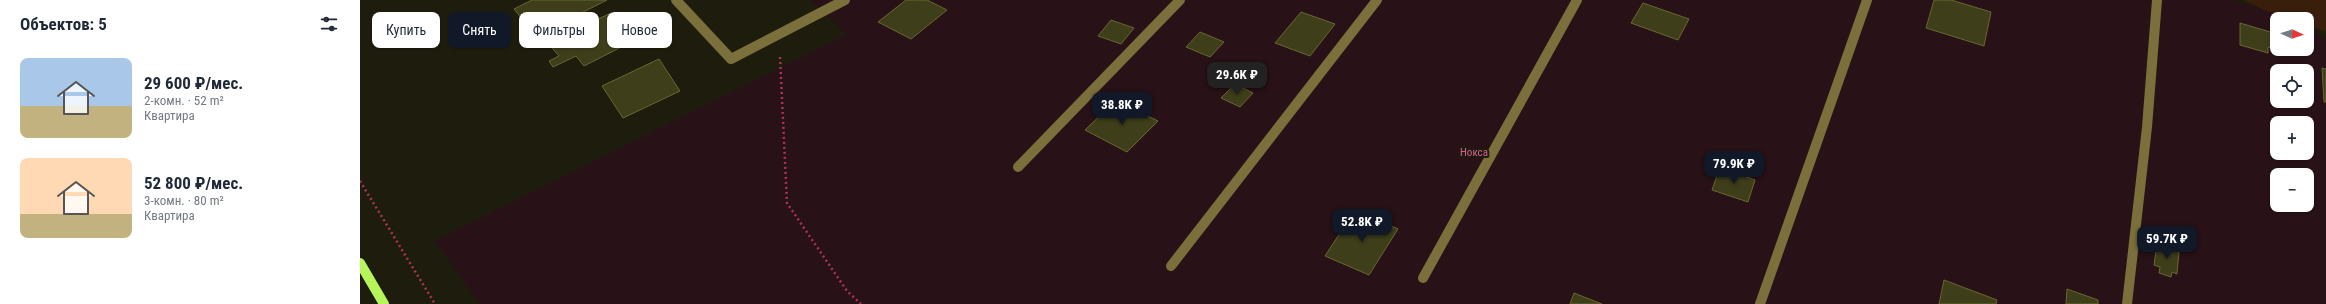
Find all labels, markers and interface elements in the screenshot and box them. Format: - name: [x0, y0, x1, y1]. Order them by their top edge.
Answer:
- chip: Купить: [372, 12, 440, 48]
- chip: Снять: [448, 12, 511, 48]
- chip: Фильтры: [519, 12, 599, 48]
- chip: Новое: [607, 12, 672, 48]
- north arrow: [2270, 12, 2314, 56]
- map controls: [2270, 12, 2314, 212]
- icon: filters: [318, 13, 340, 35]
- text: Объектов: 5: [20, 14, 107, 34]
- pin: 29.6K ₽: [1200, 62, 1274, 96]
- button: locate: [2270, 64, 2314, 108]
- text: 29.6K ₽: [1216, 67, 1258, 82]
- text: 29 600 ₽/мес.: [144, 73, 243, 93]
- icon: home: [52, 74, 100, 122]
- pin: 38.8K ₽: [1085, 92, 1159, 126]
- text: 2-комн. · 52 m²: [144, 93, 224, 108]
- text: 38.8K ₽: [1101, 97, 1143, 112]
- text: Квартира: [144, 108, 195, 123]
- button: +: [2270, 116, 2314, 160]
- park label: Нокса: [1460, 146, 1488, 159]
- pin: 79.9K ₽: [1697, 151, 1771, 185]
- text: 79.9K ₽: [1713, 156, 1755, 171]
- button: −: [2270, 168, 2314, 212]
- text: 52 800 ₽/мес.: [144, 173, 243, 193]
- icon: home: [52, 174, 100, 222]
- text: 3-комн. · 80 m²: [144, 193, 224, 208]
- text: Квартира: [144, 208, 195, 223]
- pin: 52.8K ₽: [1325, 209, 1399, 243]
- text: 52.8K ₽: [1341, 214, 1383, 229]
- pin: 59.7K ₽: [2130, 226, 2204, 260]
- text: 59.7K ₽: [2146, 231, 2188, 246]

